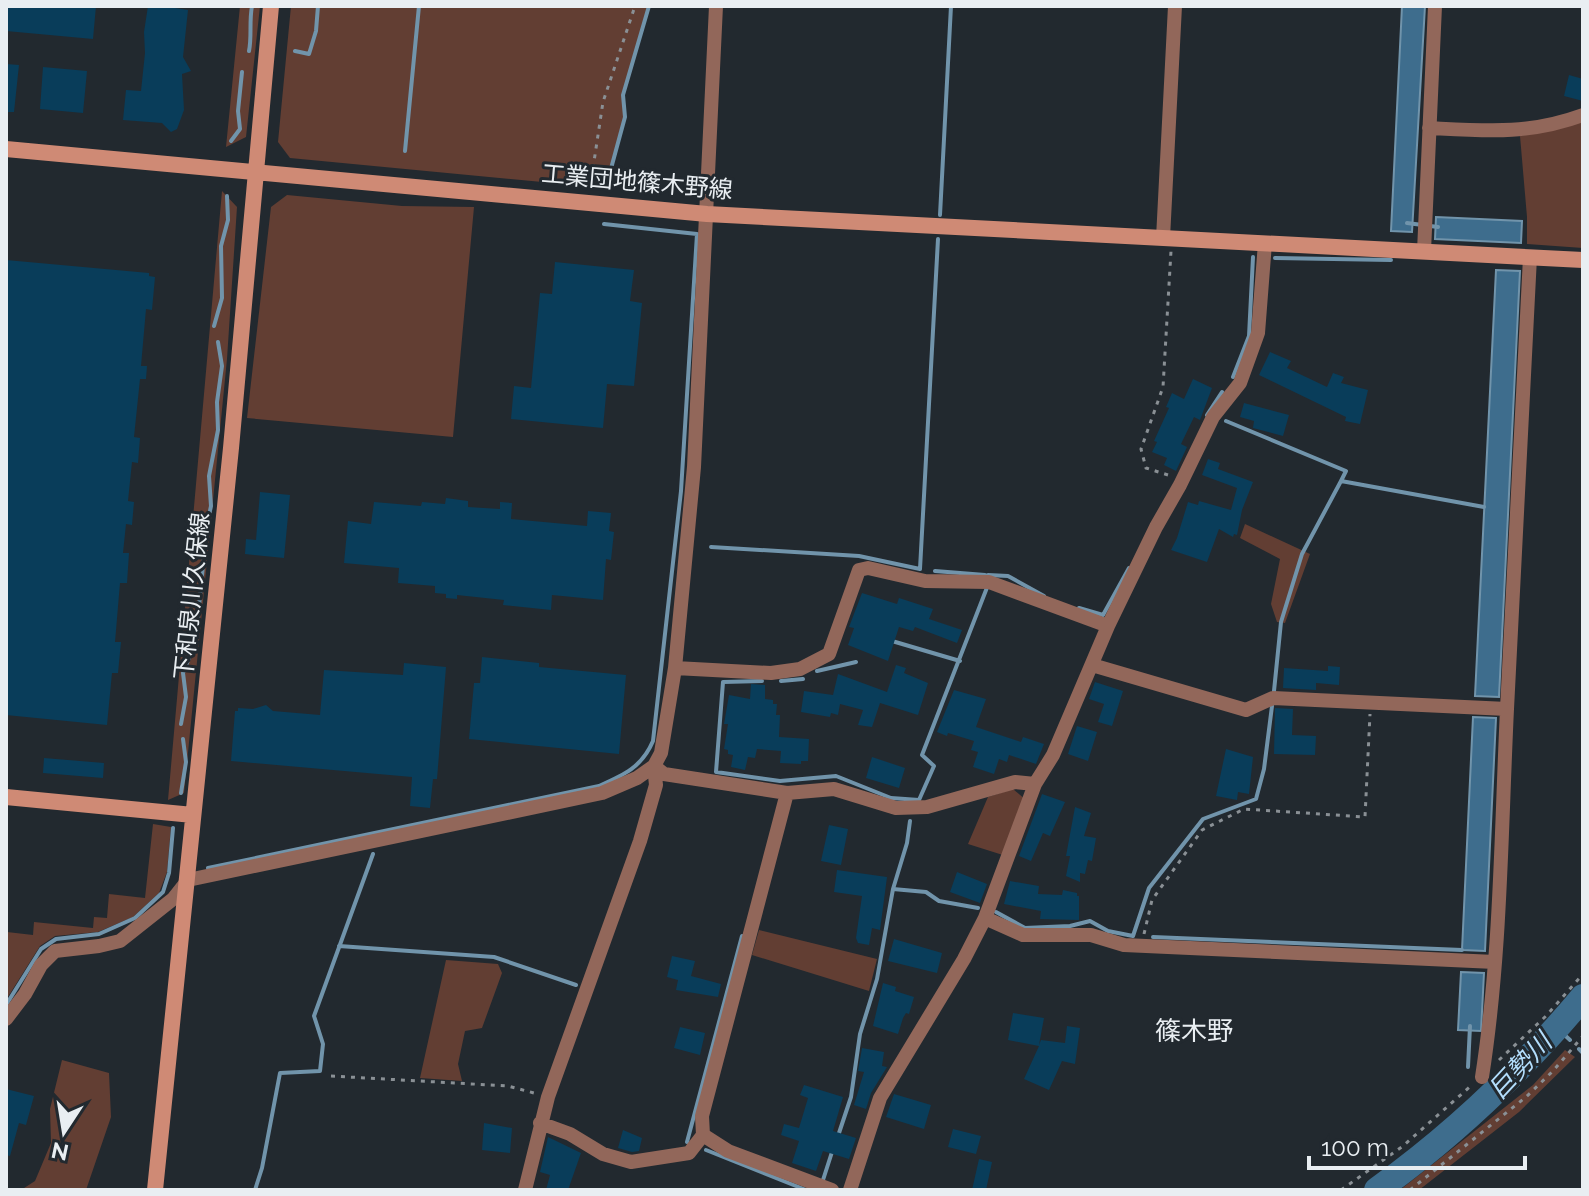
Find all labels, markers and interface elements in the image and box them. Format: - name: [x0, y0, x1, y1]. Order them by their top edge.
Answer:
- street label: 工業団地篠木野線: [540, 159, 734, 204]
- street label: 下和泉川久保線: [168, 511, 215, 681]
- district label: 篠木野: [1155, 1016, 1233, 1046]
- water label: 巨勢川: [1482, 1025, 1560, 1105]
- north arrow: [24, 1092, 104, 1172]
- scale bar: [1309, 1120, 1525, 1170]
- text: 100 m: [1321, 1133, 1389, 1162]
- text: N: [49, 1137, 71, 1166]

